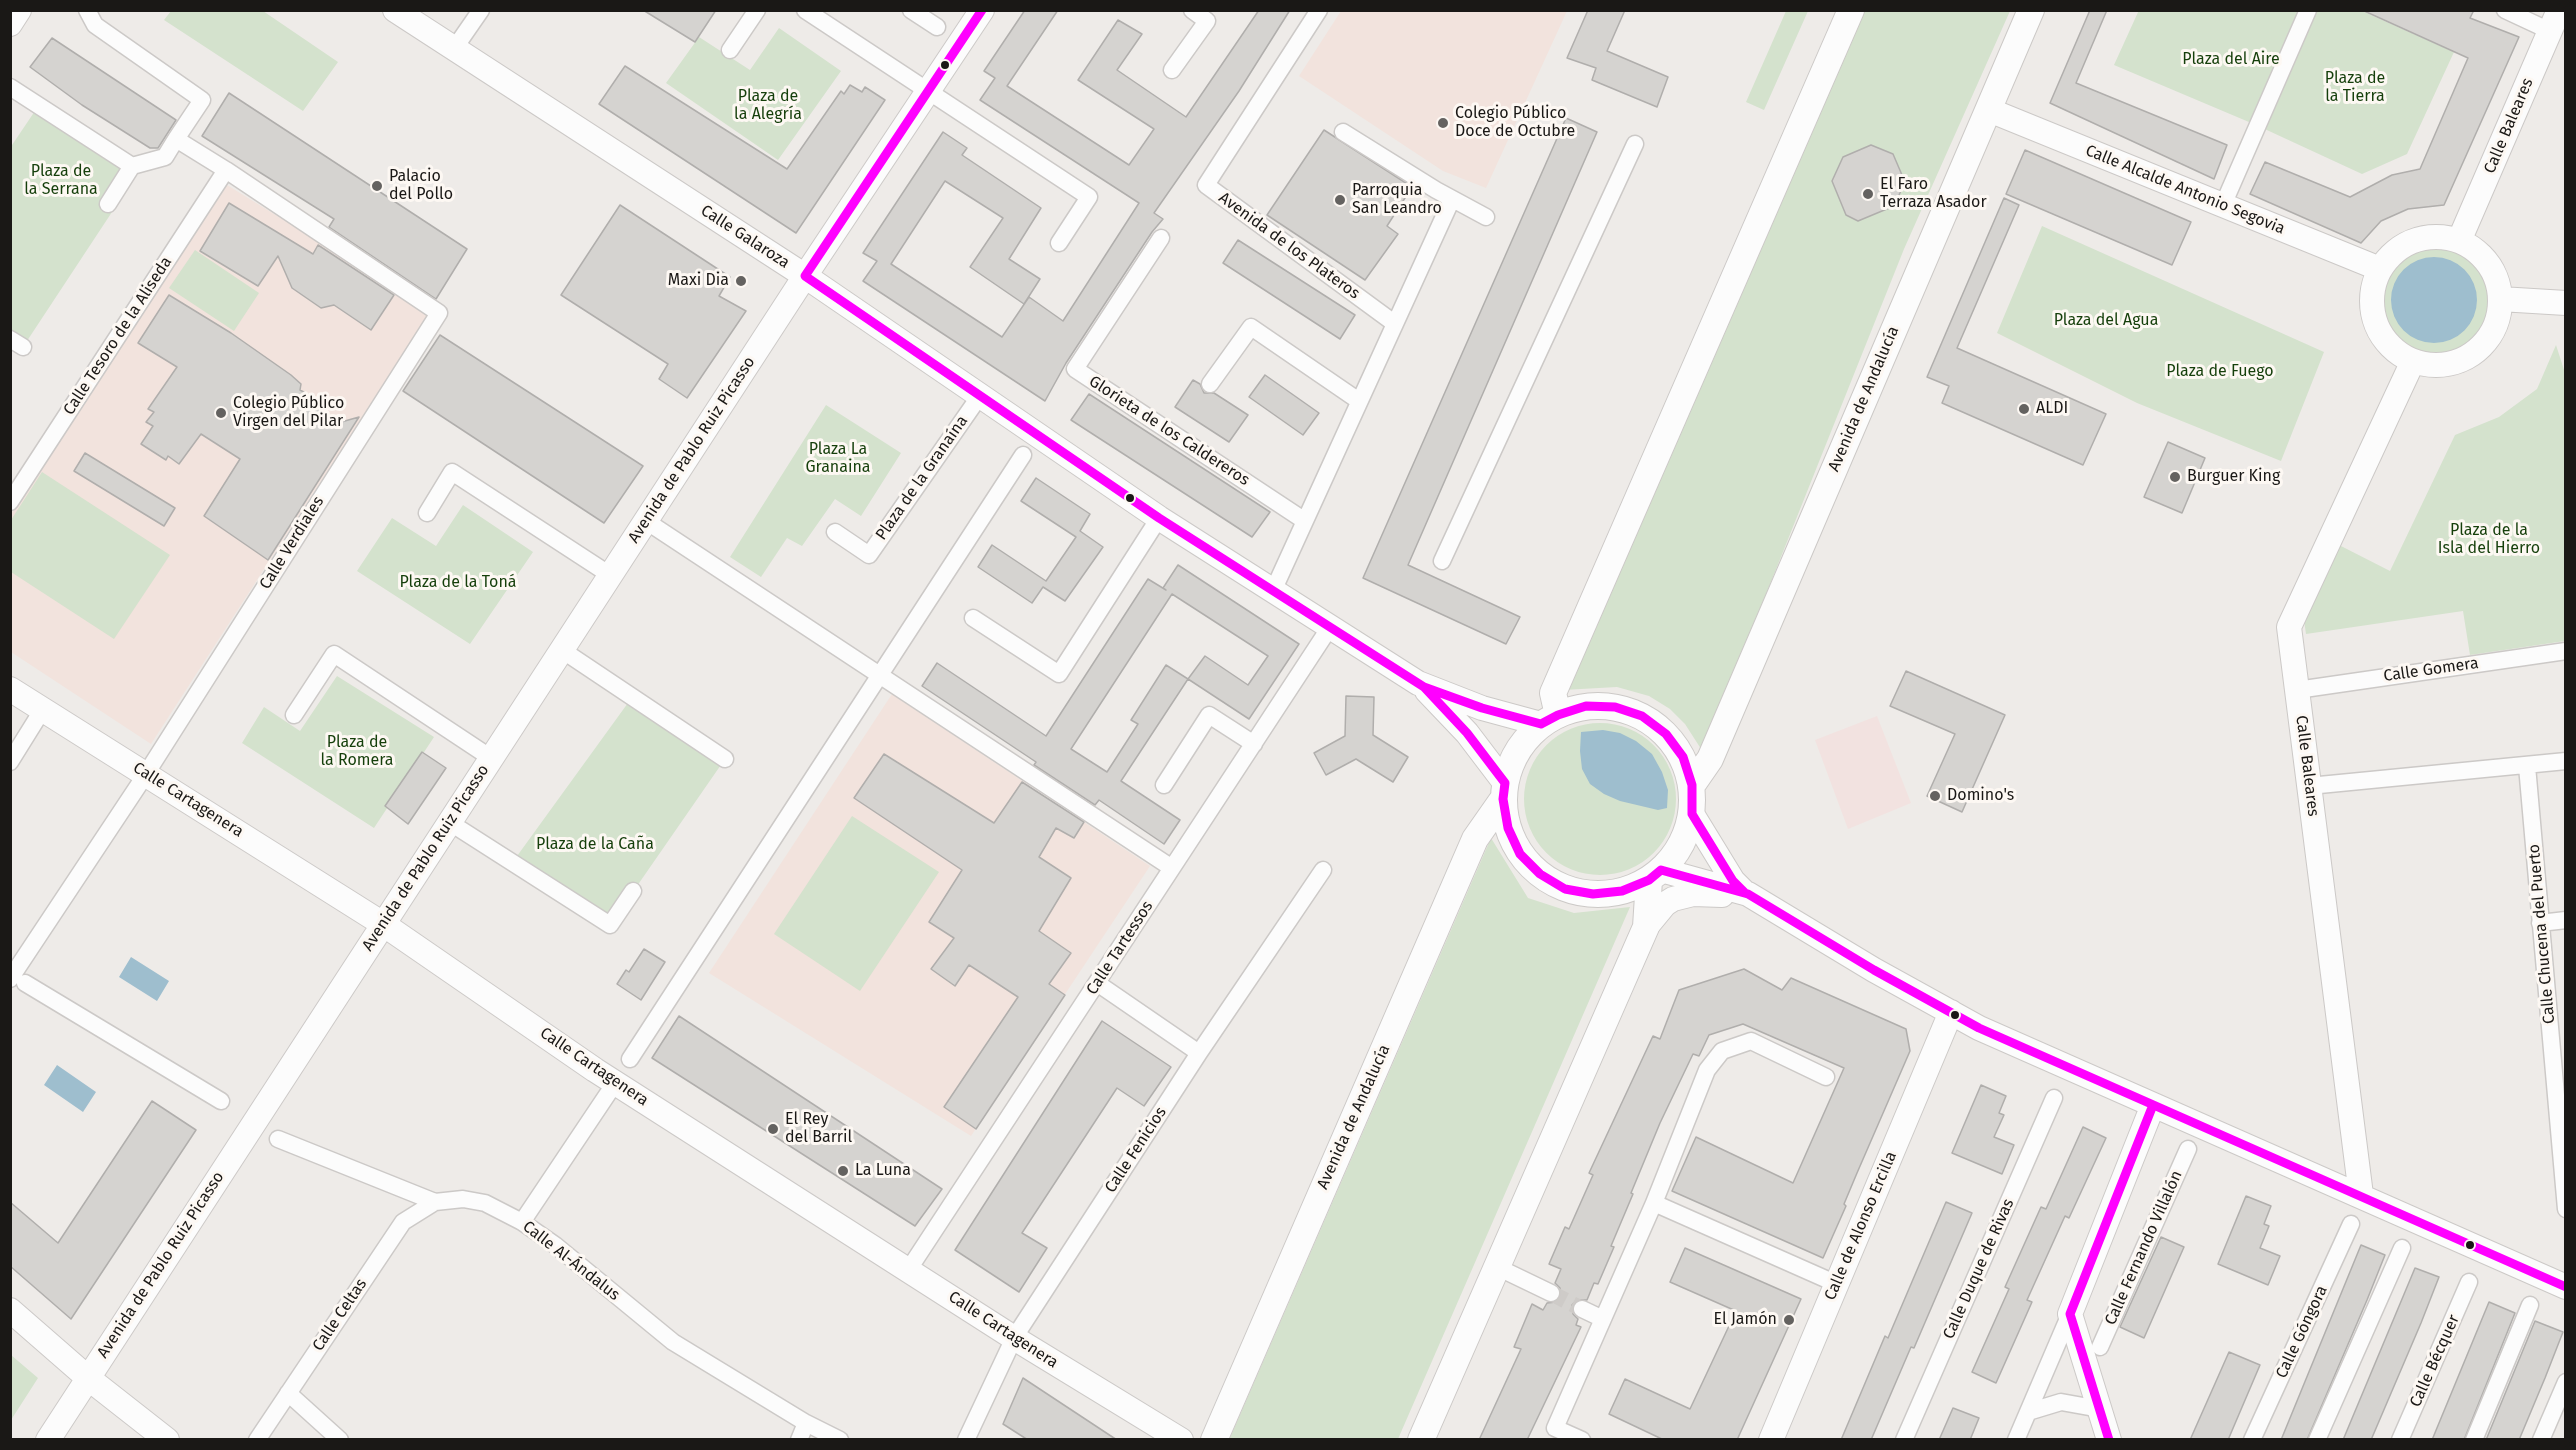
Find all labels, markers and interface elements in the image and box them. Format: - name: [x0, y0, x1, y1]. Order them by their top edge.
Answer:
- park label: Plaza del Aire: [2182, 50, 2280, 70]
- unlabelled marker: [939, 59, 951, 71]
- park label: Plaza de la Tierra: [2325, 69, 2385, 107]
- street label: Calle Baleares: [2480, 75, 2538, 177]
- park label: Plaza de la Alegría: [734, 87, 802, 125]
- place label: Colegio Público Doce de Octubre: [1455, 104, 1575, 142]
- marker: Colegio Público Doce de Octubre: [1436, 116, 1450, 130]
- street label: Calle Alcalde Antonio Segovia: [2083, 141, 2287, 239]
- park label: Plaza de la Serrana: [24, 162, 98, 200]
- place label: Palacio del Pollo: [389, 167, 453, 205]
- place label: El Faro Terraza Asador: [1880, 175, 1987, 213]
- marker: Palacio del Pollo: [370, 179, 384, 193]
- place label: Parroquia San Leandro: [1352, 181, 1442, 219]
- marker: El Faro Terraza Asador: [1861, 187, 1875, 201]
- street label: Avenida de los Plateros: [1215, 188, 1363, 304]
- marker: Parroquia San Leandro: [1333, 193, 1347, 207]
- street label: Calle Galaroza: [697, 201, 793, 273]
- street label: Calle Tesoro de la Aliseda: [60, 253, 176, 419]
- place label: Maxi Dia: [668, 271, 729, 291]
- marker: Maxi Dia: [734, 274, 748, 288]
- park label: Plaza del Agua: [2054, 311, 2158, 331]
- street label: Avenida de Andalucía: [1825, 323, 1903, 475]
- street label: Avenida de Pablo Ruiz Picasso: [625, 353, 759, 547]
- park label: Plaza de Fuego: [2166, 362, 2274, 382]
- street label: Glorieta de los Caldereros: [1085, 372, 1253, 490]
- place label: Colegio Público Virgen del Pilar: [233, 394, 344, 432]
- place label: ALDI: [2036, 399, 2068, 419]
- marker: ALDI: [2017, 402, 2031, 416]
- marker: Colegio Público Virgen del Pilar: [214, 406, 228, 420]
- street label: Plaza de la Granaína: [872, 412, 972, 544]
- park label: Plaza La Granaina: [805, 440, 871, 478]
- place label: Burguer King: [2187, 467, 2280, 487]
- marker: Burguer King: [2168, 470, 2182, 484]
- unlabelled marker: [1124, 492, 1136, 504]
- street label: Calle Verdiales: [256, 493, 328, 593]
- park label: Plaza de la Isla del Hierro: [2438, 521, 2540, 559]
- park label: Plaza de la Toná: [399, 573, 517, 593]
- street label: Calle Gomera: [2382, 654, 2480, 686]
- street label: Calle Baleares: [2291, 714, 2323, 818]
- park label: Plaza de la Romera: [320, 733, 394, 771]
- street label: Calle Cartagenera: [129, 758, 247, 842]
- street label: Avenida de Pablo Ruiz Picasso: [359, 761, 493, 955]
- place label: Domino's: [1947, 786, 2014, 806]
- marker: Domino's: [1928, 789, 1942, 803]
- park label: Plaza de la Caña: [536, 835, 654, 855]
- street label: Calle Chucena del Puerto: [2525, 843, 2559, 1025]
- street label: Calle Tartessos: [1083, 898, 1157, 998]
- unlabelled marker: [1949, 1009, 1961, 1021]
- street label: Calle Cartagenera: [536, 1024, 652, 1110]
- street label: Avenida de Andalucía: [1313, 1042, 1395, 1192]
- street label: Calle Fenicios: [1101, 1103, 1171, 1197]
- place label: El Rey del Barril: [785, 1110, 852, 1148]
- marker: El Rey del Barril: [766, 1122, 780, 1136]
- street label: Calle de Alonso Ercilla: [1821, 1149, 1901, 1303]
- place label: La Luna: [855, 1161, 911, 1181]
- marker: La Luna: [836, 1164, 850, 1178]
- street label: Avenida de Pablo Ruiz Picasso: [94, 1168, 228, 1362]
- street label: Calle Fernando Villalón: [2101, 1168, 2187, 1328]
- street label: Calle Duque de Rivas: [1939, 1196, 2019, 1342]
- street label: Calle Al-Ándalus: [519, 1217, 623, 1305]
- unlabelled marker: [2464, 1239, 2476, 1251]
- street label: Calle Celtas: [309, 1275, 371, 1355]
- street label: Calle Góngora: [2272, 1283, 2332, 1381]
- street label: Calle Cartagenera: [945, 1287, 1061, 1373]
- place label: El Jamón: [1714, 1310, 1777, 1330]
- street label: Calle Bécquer: [2406, 1312, 2464, 1410]
- marker: El Jamón: [1782, 1313, 1796, 1327]

